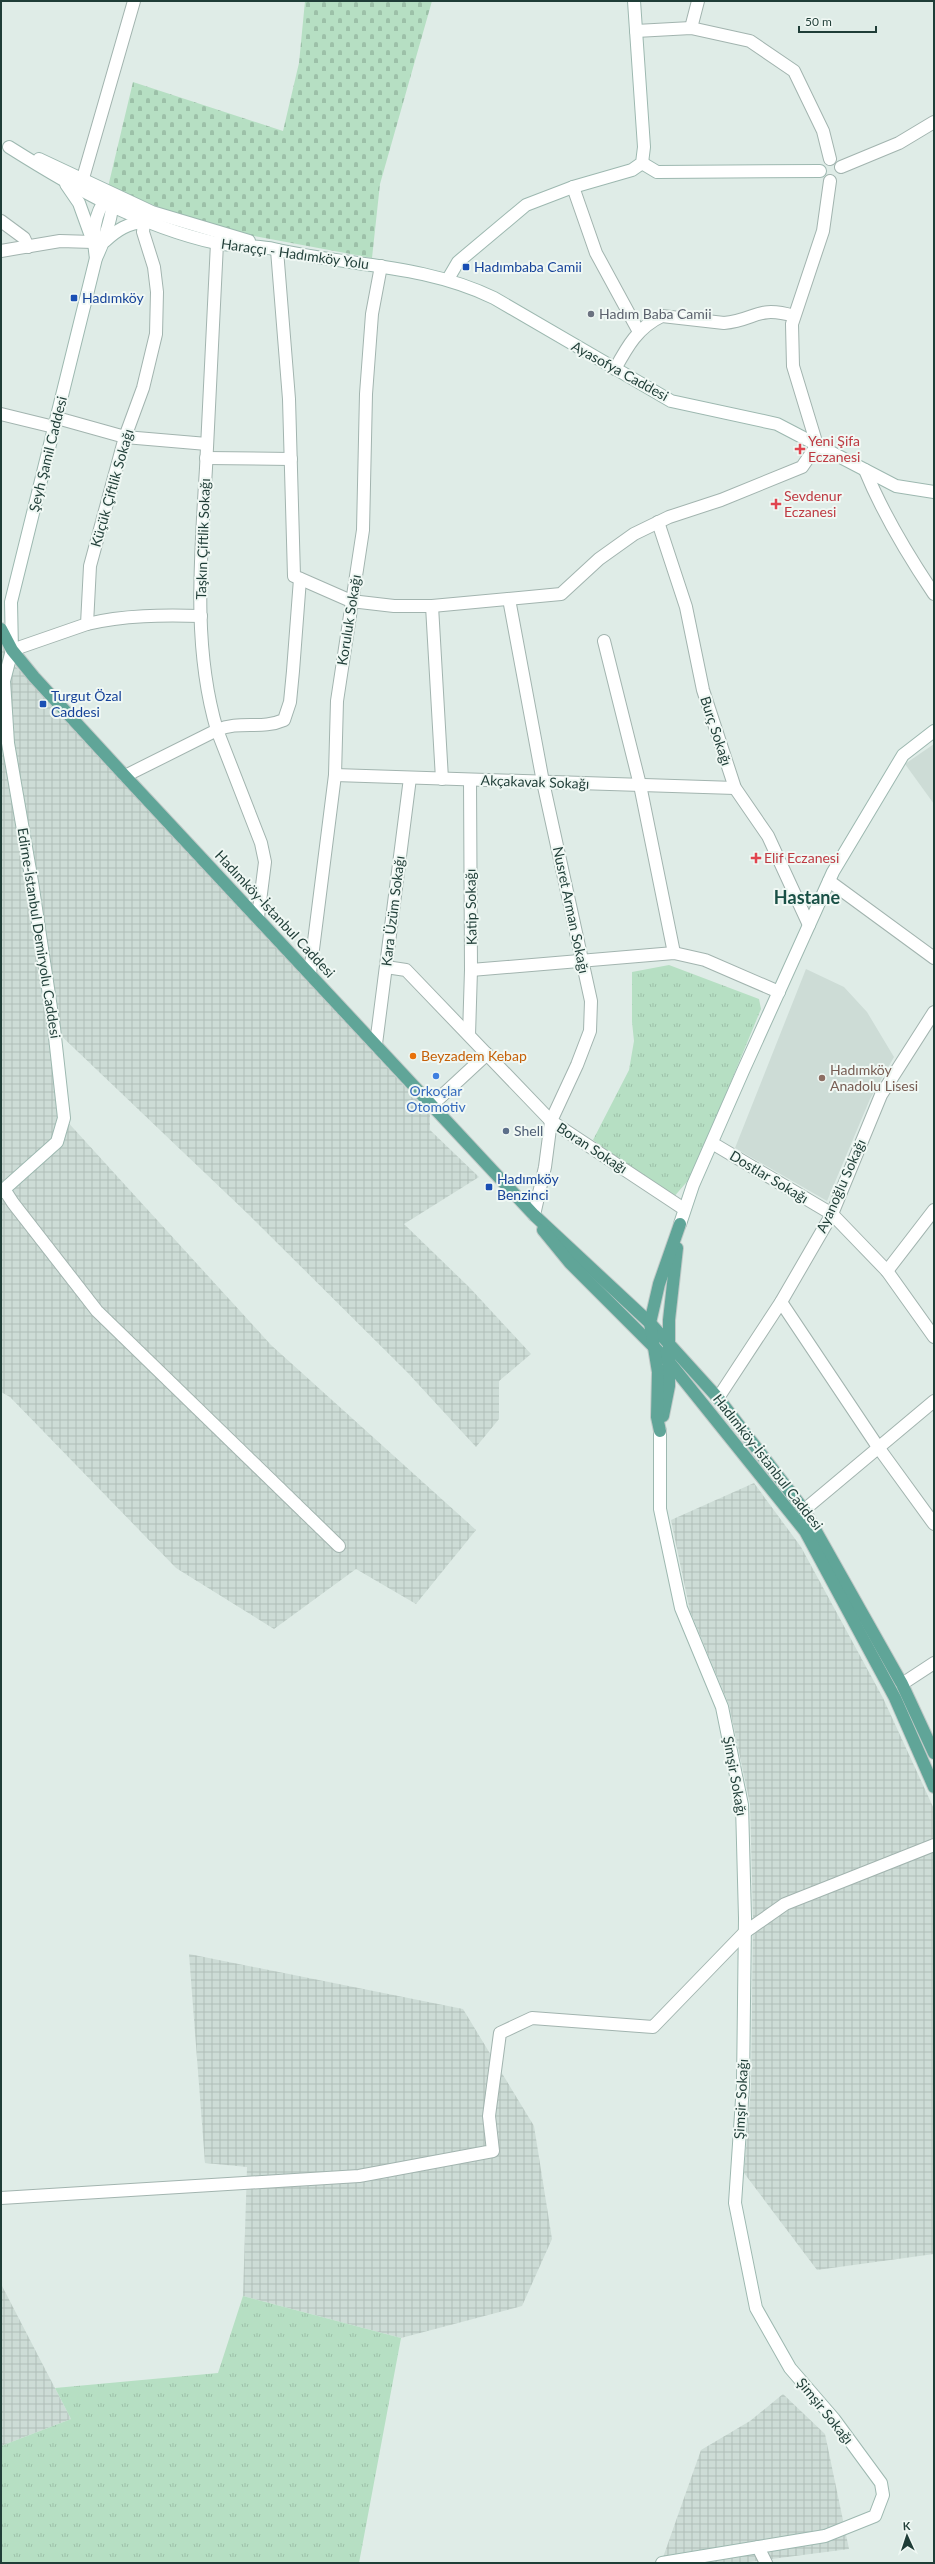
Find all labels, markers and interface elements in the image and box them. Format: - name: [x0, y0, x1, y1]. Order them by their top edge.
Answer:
- scale bar: [799, 8, 876, 34]
- text: 50 m: [805, 14, 832, 29]
- street label: Haraççı - Hadımköy Yolu: [220, 235, 370, 272]
- place label: Hadımbaba Camii: [474, 258, 582, 275]
- marker: Hadımbaba Camii: [461, 262, 471, 272]
- place label: Hadımköy: [82, 289, 145, 306]
- marker: Hadımköy: [69, 293, 79, 303]
- place label: Hadım Baba Camii: [599, 305, 712, 322]
- marker: Hadım Baba Camii: [586, 309, 596, 319]
- street label: Ayasofya Caddesi: [569, 337, 672, 404]
- street label: Şeyh Şamil Caddesi: [25, 394, 70, 513]
- street label: Küçük Çiftlik Sokağı: [87, 427, 136, 549]
- place label: Yeni Şifa Eczanesi: [808, 432, 860, 465]
- marker: Yeni Şifa Eczanesi: [795, 444, 805, 454]
- street label: Taşkın Çiftlik Sokağı: [192, 478, 213, 600]
- place label: Sevdenur Eczanesi: [784, 487, 842, 520]
- marker: Sevdenur Eczanesi: [771, 499, 781, 509]
- street label: Koruluk Sokağı: [333, 573, 364, 666]
- place label: Turgut Özal Caddesi: [51, 687, 122, 720]
- street label: Burç Sokağı: [697, 694, 736, 768]
- marker: Turgut Özal Caddesi: [38, 699, 48, 709]
- street label: Akçakavak Sokağı: [480, 771, 590, 792]
- street label: Edirne-İstanbul Demiryolu Caddesi: [14, 826, 65, 1039]
- street label: Nusret Arman Sokağı: [550, 845, 593, 975]
- street label: Hadımköy-İstanbul Caddesi: [212, 846, 339, 981]
- place label: Elif Eczanesi: [764, 849, 839, 866]
- marker: Elif Eczanesi: [751, 853, 761, 863]
- street label: Kara Üzüm Sokağı: [377, 855, 408, 967]
- street label: Katip Sokağı: [461, 869, 480, 945]
- district label: Hastane: [774, 886, 841, 908]
- place label: Beyzadem Kebap: [421, 1047, 527, 1064]
- marker: Beyzadem Kebap: [408, 1051, 418, 1061]
- place label: Hadımköy Anadolu Lisesi: [830, 1061, 918, 1094]
- marker: Orkoçlar Otomotiv: [431, 1071, 441, 1081]
- marker: Hadımköy Anadolu Lisesi: [817, 1073, 827, 1083]
- place label: Orkoçlar Otomotiv: [406, 1082, 466, 1115]
- street label: Boran Sokağı: [554, 1119, 631, 1177]
- place label: Shell: [514, 1122, 543, 1139]
- marker: Shell: [501, 1126, 511, 1136]
- street label: Ayanoğlu Sokağı: [812, 1136, 869, 1235]
- street label: Dostlar Sokağı: [727, 1147, 812, 1207]
- place label: Hadımköy Benzinci: [497, 1170, 560, 1203]
- marker: Hadımköy Benzinci: [484, 1182, 494, 1192]
- street label: Hadımköy-İstanbul Caddesi: [710, 1390, 827, 1533]
- street label: Şimşir Sokağı: [720, 1735, 751, 1817]
- street label: Şimşir Sokağı: [730, 2058, 751, 2140]
- street label: Şimşir Sokağı: [793, 2374, 857, 2447]
- north arrow: [887, 2516, 927, 2556]
- text: K: [902, 2519, 911, 2532]

